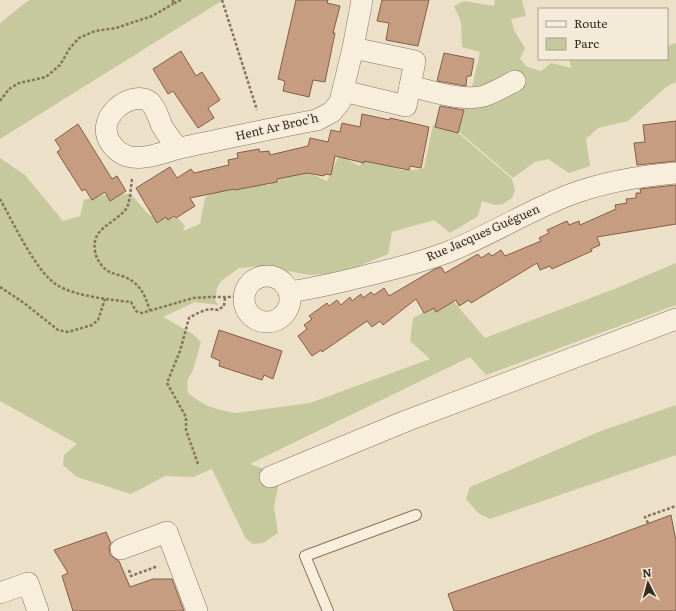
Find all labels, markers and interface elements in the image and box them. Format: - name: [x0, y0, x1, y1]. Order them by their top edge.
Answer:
- legend: [538, 8, 668, 60]
- text: Route: [574, 14, 608, 32]
- text: Parc: [574, 34, 599, 52]
- street label: Hent Ar Broc'h: [233, 108, 320, 144]
- street label: Rue Jacques Guéguen: [423, 199, 542, 265]
- north arrow: [628, 563, 668, 603]
- text: N: [641, 564, 652, 580]

